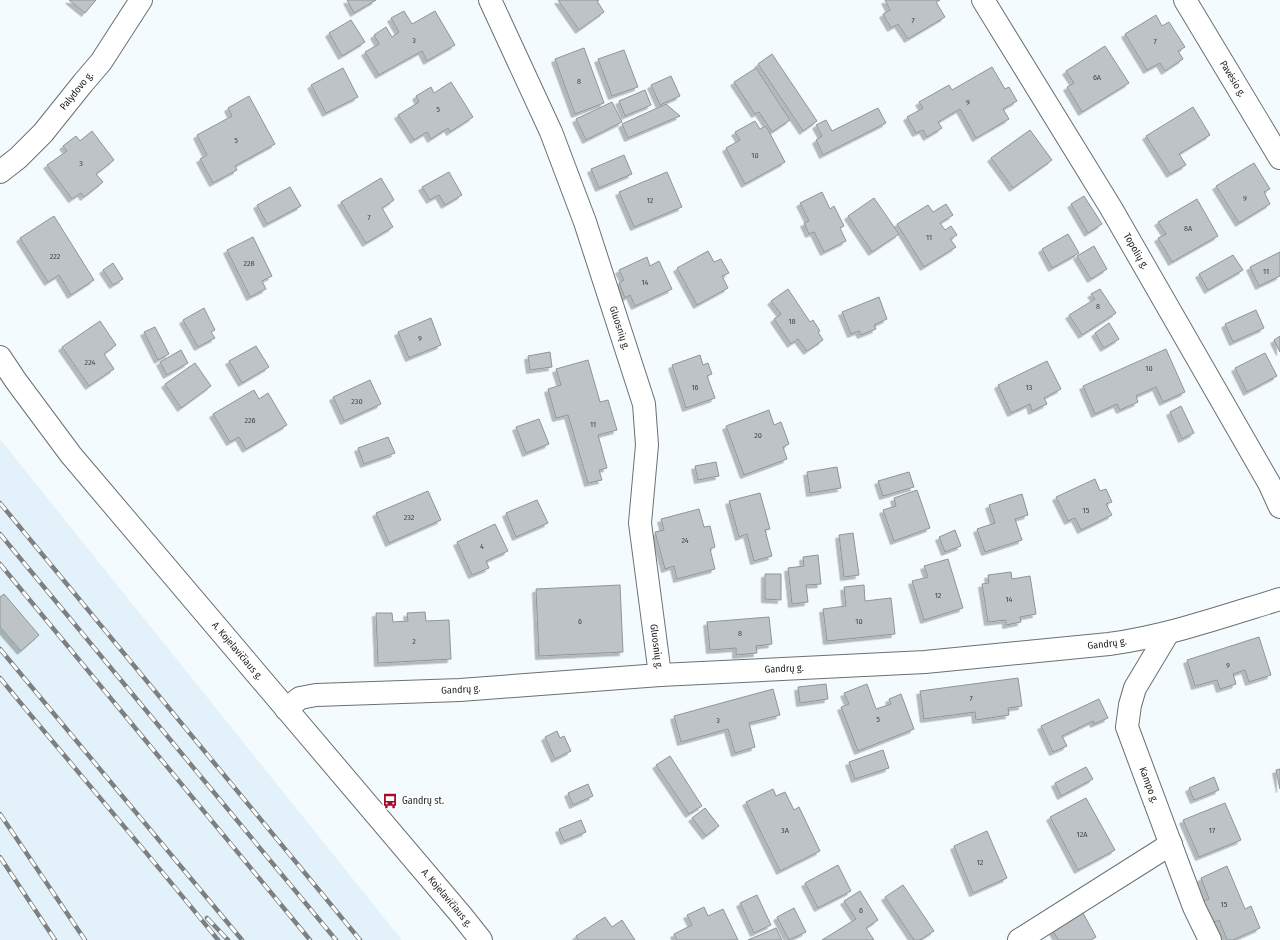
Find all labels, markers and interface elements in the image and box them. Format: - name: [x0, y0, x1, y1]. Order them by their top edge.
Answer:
- house number: 7: [911, 16, 915, 25]
- house number: 3: [412, 36, 416, 45]
- house number: 7: [1153, 37, 1157, 46]
- street label: Pavėsio g.: [1217, 59, 1248, 99]
- street label: Palydovo g.: [58, 69, 96, 113]
- house number: 6A: [1093, 73, 1102, 82]
- house number: 8: [577, 77, 581, 86]
- house number: 9: [966, 98, 970, 107]
- house number: 5: [436, 105, 440, 114]
- house number: 5: [234, 136, 238, 145]
- house number: 10: [751, 151, 759, 160]
- house number: 3: [79, 159, 83, 168]
- house number: 9: [1243, 194, 1247, 203]
- house number: 12: [647, 196, 654, 205]
- house number: 7: [367, 213, 371, 222]
- house number: 8A: [1184, 224, 1193, 233]
- street label: Topolių g.: [1121, 231, 1151, 271]
- house number: 11: [926, 233, 932, 242]
- house number: 222: [50, 252, 61, 261]
- house number: 228: [243, 259, 255, 268]
- house number: 11: [1263, 267, 1269, 276]
- house number: 14: [642, 278, 649, 287]
- house number: 8: [1096, 302, 1100, 311]
- street label: Gluosnių g.: [607, 305, 632, 351]
- house number: 18: [788, 317, 796, 326]
- house number: 9: [418, 334, 422, 343]
- house number: 224: [85, 358, 96, 367]
- house number: 10: [1145, 364, 1153, 373]
- house number: 16: [691, 383, 699, 392]
- house number: 13: [1026, 383, 1033, 392]
- house number: 230: [351, 397, 363, 406]
- house number: 226: [244, 416, 256, 425]
- house number: 11: [590, 420, 596, 429]
- house number: 20: [754, 431, 762, 440]
- house number: 15: [1083, 506, 1090, 515]
- house number: 232: [404, 513, 415, 522]
- house number: 24: [681, 536, 689, 545]
- house number: 4: [480, 542, 484, 551]
- house number: 12: [935, 591, 942, 600]
- house number: 14: [1006, 595, 1013, 604]
- house number: 6: [578, 617, 582, 626]
- house number: 10: [855, 617, 863, 626]
- street label: A. Kojelavičiaus g.: [209, 619, 265, 682]
- street label: Gluosnių g.: [647, 623, 665, 670]
- house number: 8: [738, 629, 742, 638]
- street label: Gandrų g.: [1087, 635, 1128, 652]
- house number: 2: [412, 637, 416, 646]
- house number: 9: [1226, 661, 1230, 670]
- street label: Gandrų g.: [764, 662, 804, 676]
- street label: Gandrų g.: [441, 682, 481, 697]
- house number: 7: [969, 694, 973, 703]
- house number: 5: [876, 715, 880, 724]
- house number: 3: [716, 716, 720, 725]
- street label: Kampo g.: [1136, 765, 1161, 805]
- bus stop icon: Gandrų st.: [381, 792, 399, 810]
- place label: Gandrų st.: [402, 795, 444, 807]
- house number: 3A: [781, 826, 790, 835]
- house number: 17: [1209, 826, 1216, 835]
- house number: 12A: [1077, 830, 1088, 839]
- house number: 12: [977, 858, 984, 867]
- street label: A. Kojelavičiaus g.: [419, 867, 475, 930]
- house number: 15: [1221, 900, 1228, 909]
- house number: 6: [859, 906, 863, 915]

